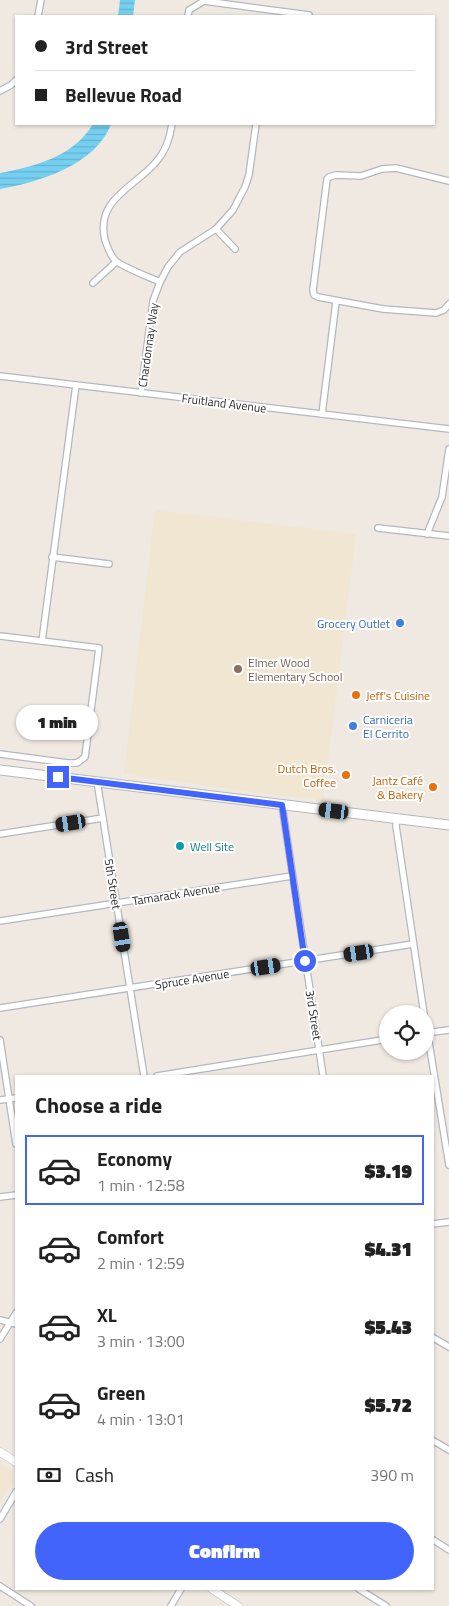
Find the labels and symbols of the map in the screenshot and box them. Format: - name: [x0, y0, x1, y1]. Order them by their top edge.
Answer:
- street label: Chardonnay Way: [133, 301, 163, 388]
- street label: Fruitland Avenue: [181, 388, 267, 418]
- place label: Grocery Outlet: [317, 614, 391, 633]
- marker: Grocery Outlet: [394, 617, 406, 629]
- place label: Elmer Wood Elementary School: [248, 653, 342, 686]
- marker: Elmer Wood Elementary School: [232, 663, 244, 675]
- place label: Jeff's Cuisine: [366, 686, 430, 705]
- marker: Jeff's Cuisine: [350, 689, 362, 701]
- callout: 1 min: [17, 704, 99, 740]
- place label: Carniceria El Cerrito: [363, 710, 413, 743]
- marker: Carniceria El Cerrito: [347, 720, 359, 732]
- place label: Dutch Bros. Coffee: [277, 759, 336, 792]
- route end: [47, 766, 69, 788]
- marker: Dutch Bros. Coffee: [340, 769, 352, 781]
- place label: Jantz Café & Bakery: [372, 771, 423, 804]
- marker: Jantz Café & Bakery: [427, 781, 439, 793]
- car: [318, 802, 349, 820]
- car: [55, 813, 86, 833]
- place label: Well Site: [190, 837, 234, 856]
- marker: Well Site: [174, 840, 186, 852]
- street label: 5th Street: [100, 857, 126, 911]
- street label: Tamarack Avenue: [131, 878, 221, 910]
- car: [112, 921, 131, 953]
- car: [343, 943, 374, 963]
- route start: [294, 950, 316, 972]
- car: [250, 957, 281, 977]
- street label: Spruce Avenue: [154, 964, 230, 994]
- street label: 3rd Street: [301, 989, 327, 1042]

